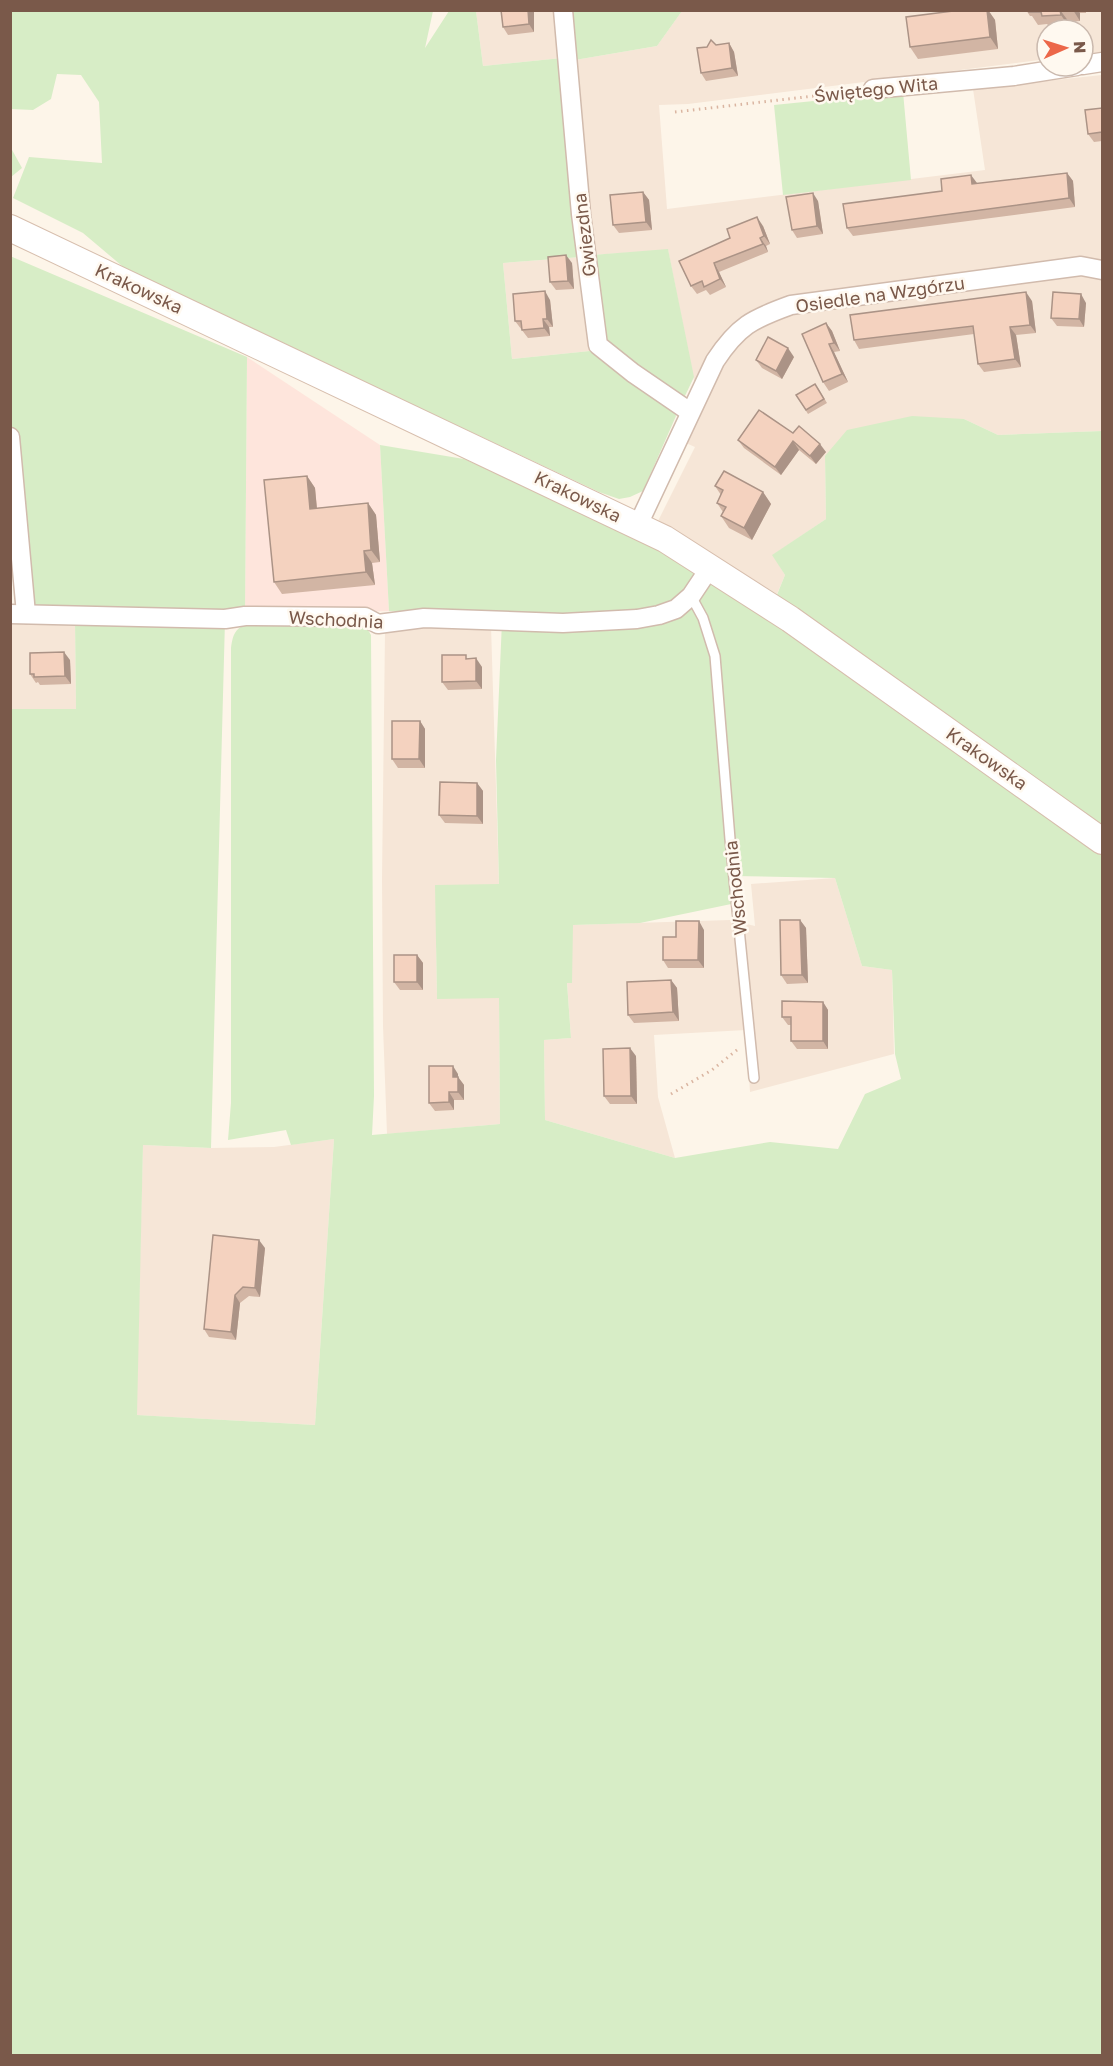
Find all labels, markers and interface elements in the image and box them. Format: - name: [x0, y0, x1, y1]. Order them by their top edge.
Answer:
- north arrow: [1035, 18, 1095, 78]
- text: N: [1070, 41, 1090, 54]
- street label: Świętego Wita: [813, 72, 939, 106]
- street label: Gwiezdna: [568, 192, 600, 278]
- street label: Krakowska: [92, 258, 186, 318]
- street label: Osiedle na Wzgórzu: [794, 271, 966, 317]
- street label: Krakowska: [531, 465, 625, 527]
- street label: Wschodnia: [288, 606, 384, 632]
- street label: Krakowska: [942, 722, 1032, 794]
- street label: Wschodnia: [719, 840, 751, 936]

